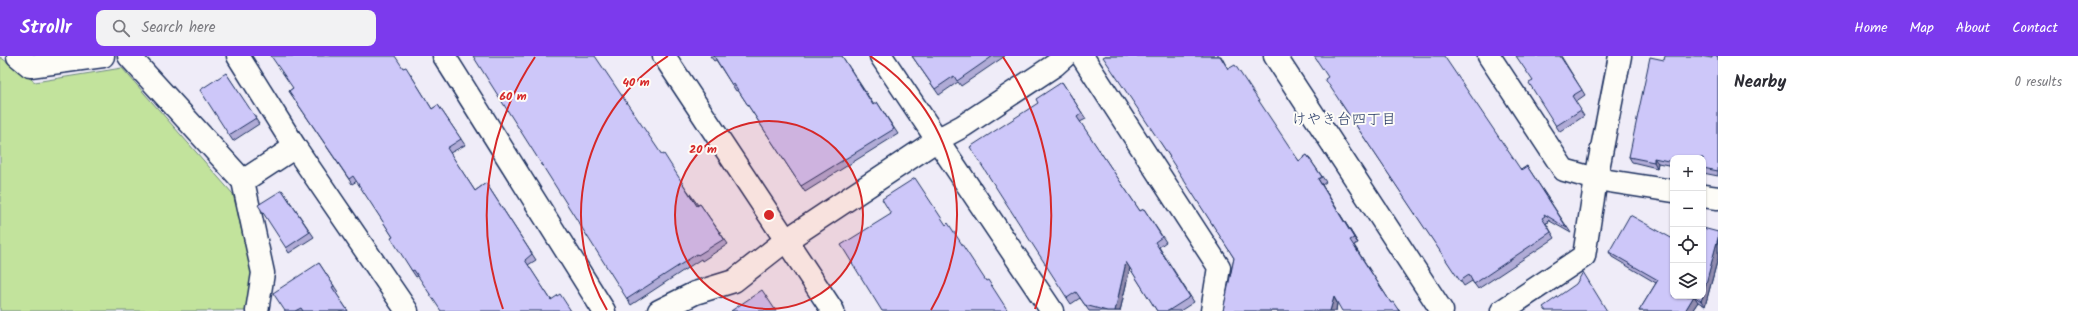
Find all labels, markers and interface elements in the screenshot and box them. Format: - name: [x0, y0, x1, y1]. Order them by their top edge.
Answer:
- search box: [96, 10, 376, 46]
- text: Strollr: [20, 13, 72, 43]
- text: Search here: [142, 16, 216, 40]
- icon: search: [110, 17, 132, 39]
- text: Home: [1854, 17, 1888, 39]
- text: Map: [1910, 17, 1934, 39]
- text: About: [1956, 17, 1990, 39]
- text: Contact: [2012, 17, 2058, 39]
- text: Nearby: [1734, 69, 1786, 96]
- text: 0 results: [2015, 72, 2062, 93]
- text: 40 m: [622, 73, 650, 92]
- text: 60 m: [499, 87, 527, 106]
- district label: けやき台四丁目: [1291, 108, 1397, 132]
- text: 20 m: [689, 140, 717, 159]
- map controls: [1670, 155, 1706, 299]
- button: +: [1670, 155, 1706, 191]
- button: −: [1670, 191, 1706, 227]
- centre of rings: [762, 208, 776, 222]
- button: locate: [1670, 227, 1706, 263]
- button: layers: [1670, 263, 1706, 299]

